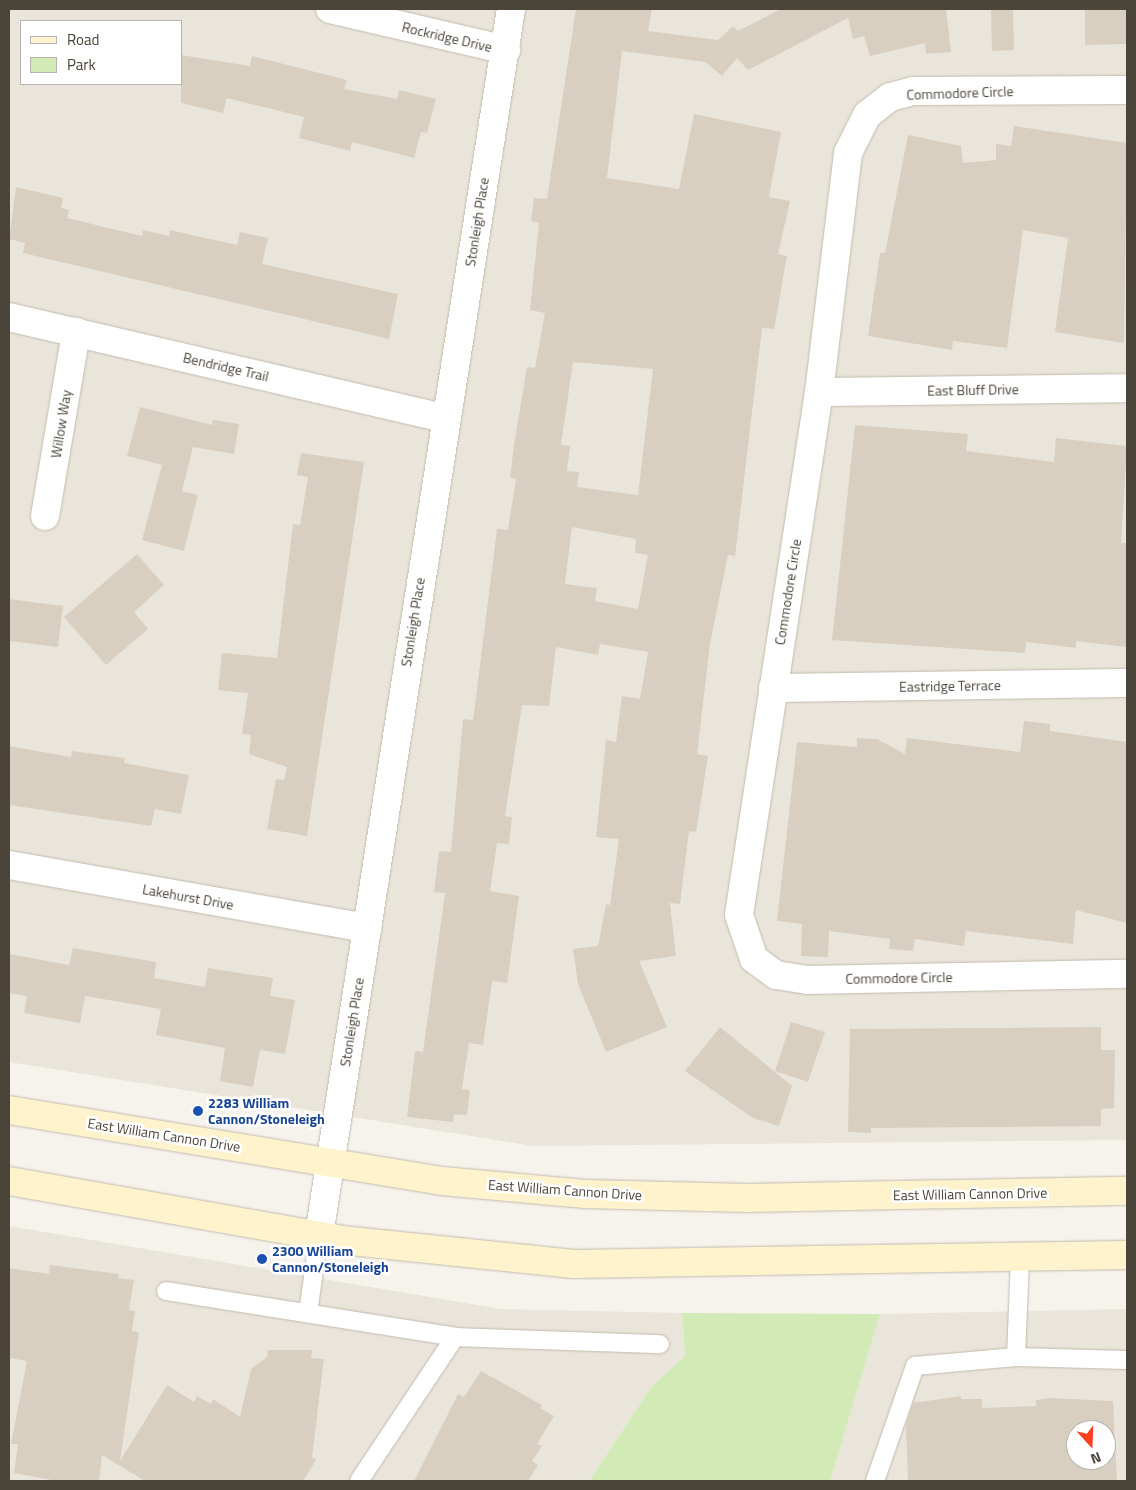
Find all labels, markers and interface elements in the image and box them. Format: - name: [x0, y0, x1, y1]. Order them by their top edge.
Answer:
- street label: Rockridge Drive: [400, 18, 494, 56]
- legend: [20, 20, 182, 85]
- text: Road: [67, 28, 99, 51]
- text: Park: [67, 53, 96, 76]
- street label: Commodore Circle: [906, 83, 1014, 103]
- street label: Stonleigh Place: [462, 176, 492, 268]
- street label: Bendridge Trail: [181, 349, 271, 385]
- street label: East Bluff Drive: [927, 381, 1019, 399]
- street label: Willow Way: [47, 389, 75, 459]
- street label: Commodore Circle: [771, 538, 805, 646]
- street label: Stonleigh Place: [398, 576, 428, 668]
- street label: Eastridge Terrace: [899, 677, 1001, 695]
- street label: Lakehurst Drive: [141, 881, 235, 913]
- street label: Commodore Circle: [845, 969, 953, 987]
- street label: Stonleigh Place: [337, 976, 367, 1068]
- place label: 2283 William Cannon/Stoneleigh: [208, 1095, 325, 1128]
- marker: 2283 William Cannon/Stoneleigh: [192, 1105, 204, 1117]
- street label: East William Cannon Drive: [86, 1115, 242, 1155]
- street label: East William Cannon Drive: [487, 1176, 643, 1204]
- street label: East William Cannon Drive: [893, 1184, 1047, 1204]
- place label: 2300 William Cannon/Stoneleigh: [272, 1243, 389, 1276]
- marker: 2300 William Cannon/Stoneleigh: [256, 1253, 268, 1265]
- north arrow: [1066, 1420, 1116, 1470]
- text: N: [1088, 1447, 1104, 1470]

